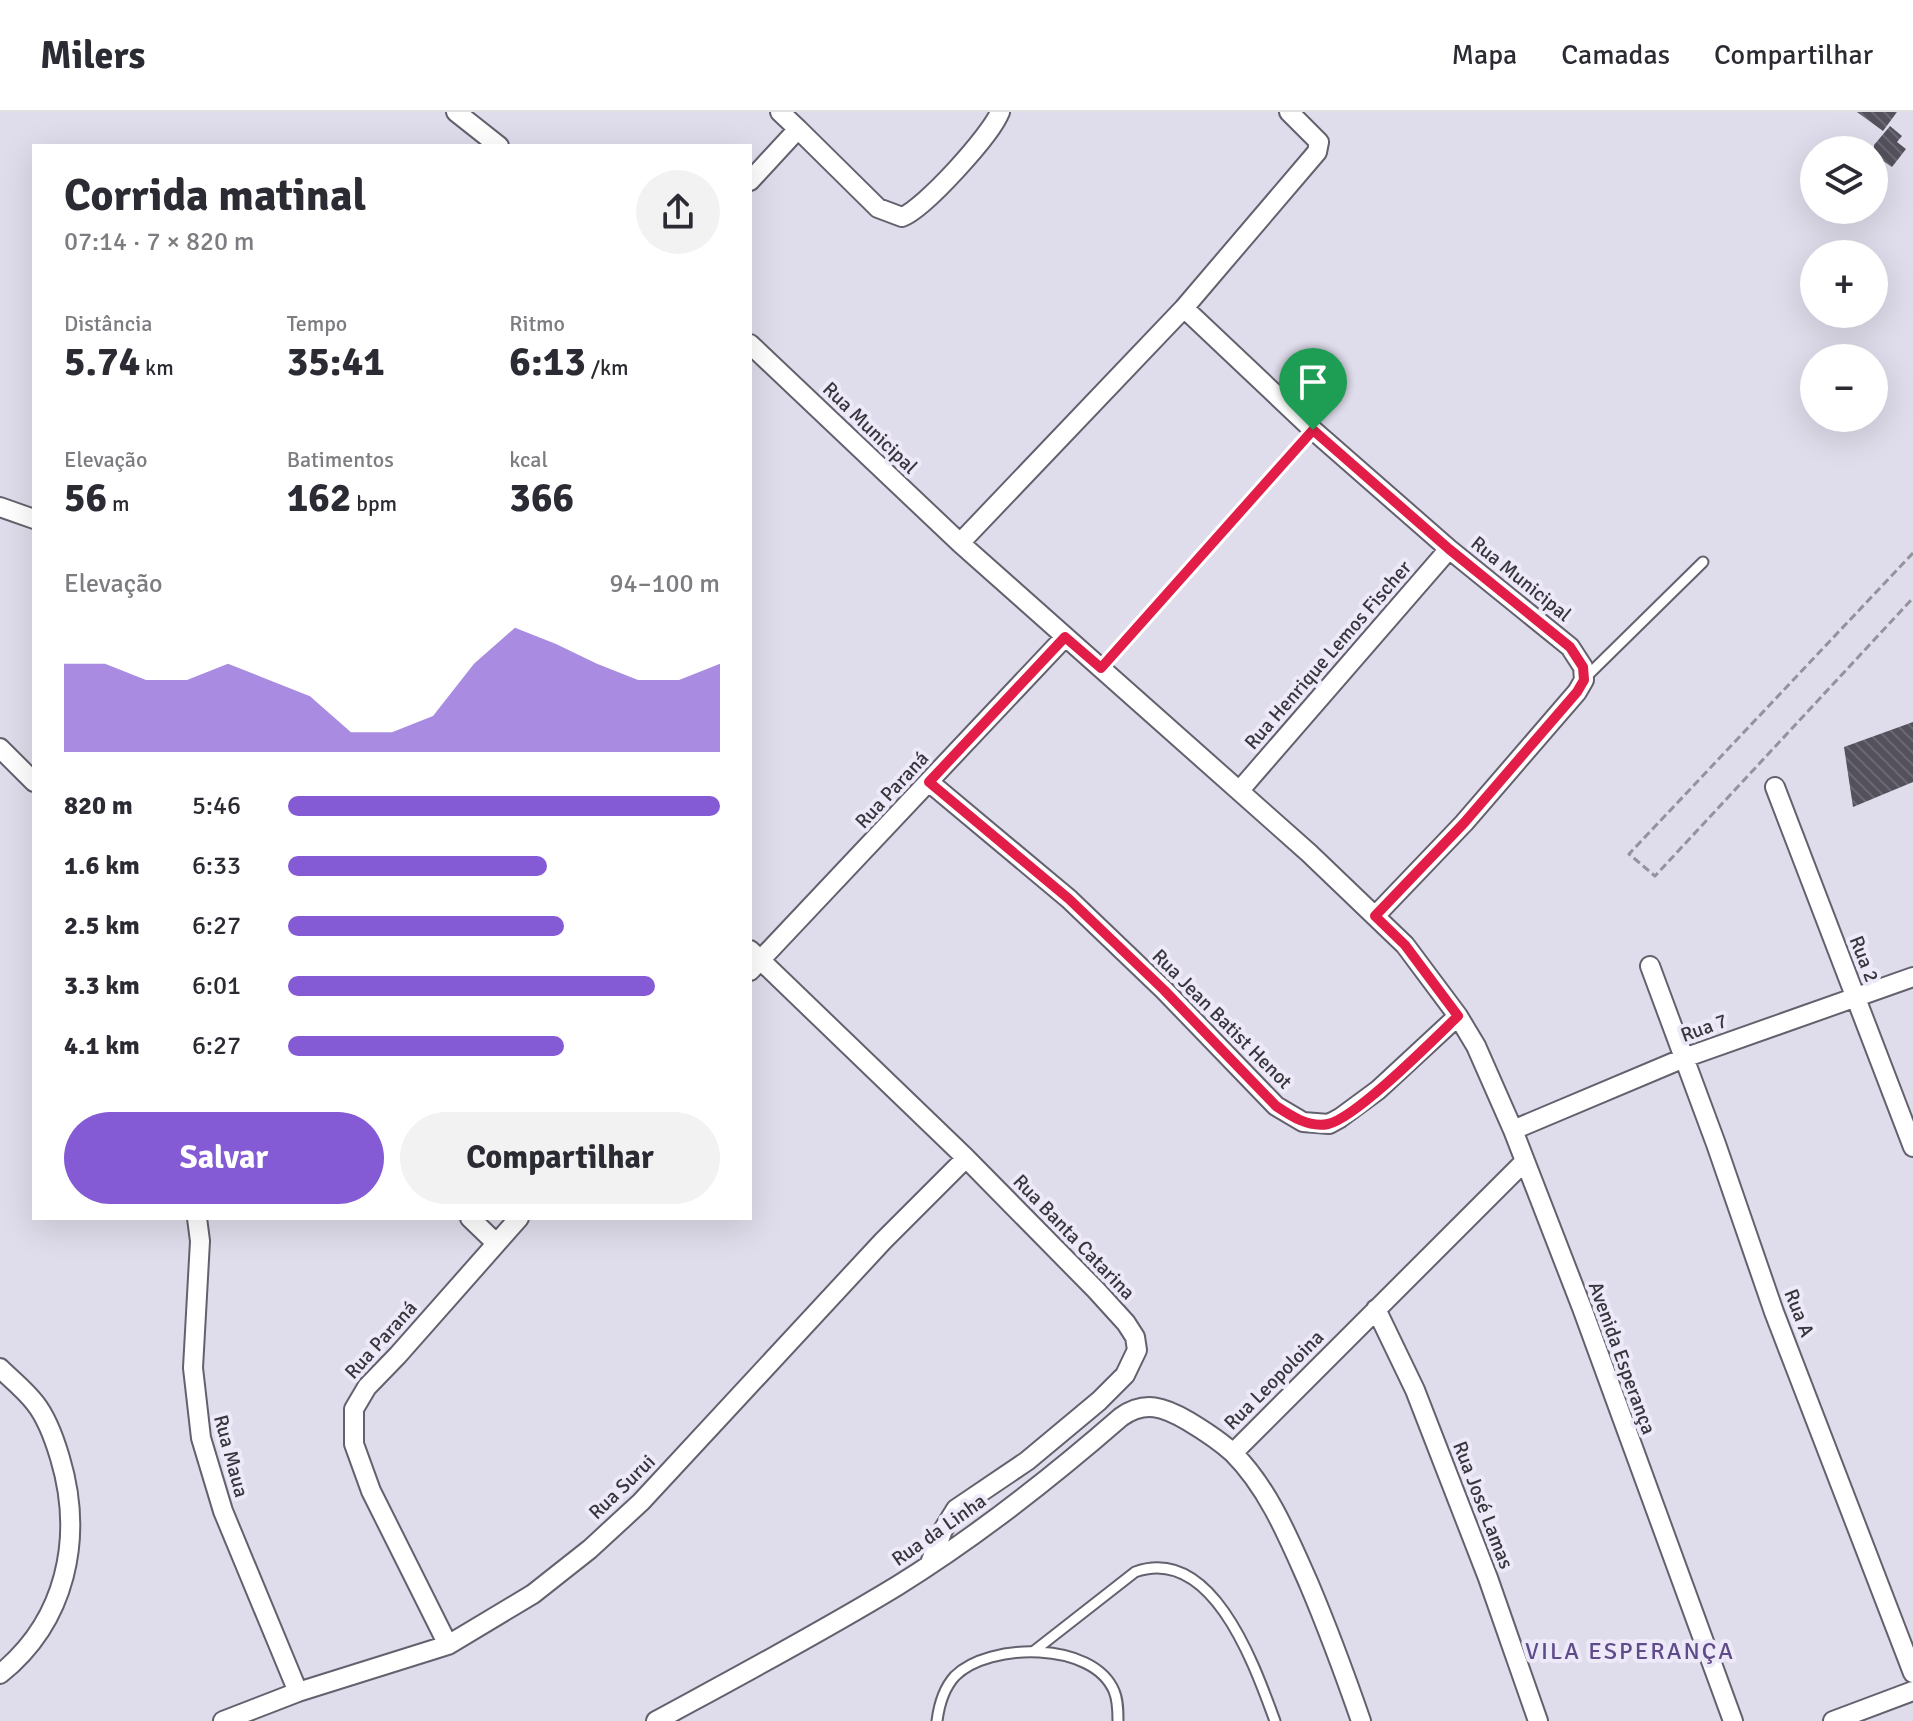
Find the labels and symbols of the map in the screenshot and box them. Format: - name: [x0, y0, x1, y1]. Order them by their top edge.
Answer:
- pin: [1279, 348, 1347, 430]
- street label: Rua Municipal: [817, 377, 923, 480]
- street label: Rua Municipal: [1466, 531, 1576, 627]
- street label: Rua Henrique Lemos Fischer: [1239, 555, 1417, 755]
- street label: Rua Paraná: [850, 746, 934, 834]
- street label: Rua 2: [1844, 932, 1884, 986]
- street label: Rua Jean Batist Henot: [1147, 944, 1297, 1094]
- street label: Rua 7: [1677, 1008, 1731, 1048]
- street label: Rua Banta Catarina: [1008, 1169, 1140, 1305]
- street label: Avenida Esperança: [1583, 1278, 1661, 1438]
- street label: Rua A: [1778, 1286, 1820, 1340]
- street label: Rua Paraná: [339, 1296, 423, 1384]
- street label: Rua Leopoloina: [1219, 1325, 1329, 1435]
- street label: Rua Maua: [208, 1412, 254, 1500]
- street label: Rua José Lamas: [1447, 1438, 1519, 1573]
- street label: Rua Surui: [584, 1449, 660, 1525]
- street label: Rua da Linha: [887, 1488, 991, 1572]
- district label: VILA ESPERANÇA: [1525, 1636, 1735, 1666]

